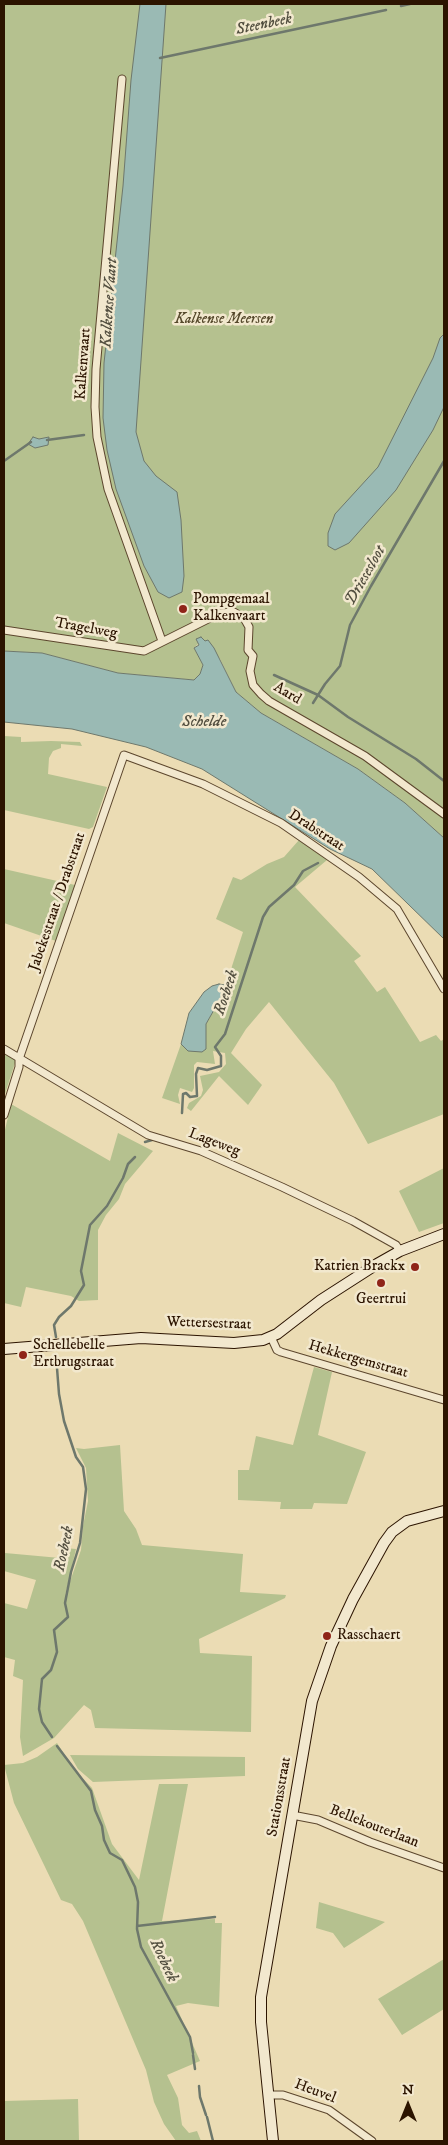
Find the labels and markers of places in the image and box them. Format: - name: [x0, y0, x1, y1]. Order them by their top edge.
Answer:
- place label: Pompgemaal Kalkenvaart: [193, 591, 270, 626]
- marker: Pompgemaal Kalkenvaart: [177, 603, 189, 615]
- place label: Katrien Brackx: [314, 1258, 405, 1276]
- marker: Katrien Brackx: [409, 1261, 421, 1273]
- marker: Geertrui: [375, 1277, 387, 1289]
- place label: Geertrui: [356, 1291, 406, 1309]
- place label: Schellebelle Ertbrugstraat: [33, 1337, 114, 1372]
- marker: Schellebelle Ertbrugstraat: [17, 1349, 29, 1361]
- place label: Rasschaert: [337, 1627, 401, 1645]
- marker: Rasschaert: [321, 1630, 333, 1642]

